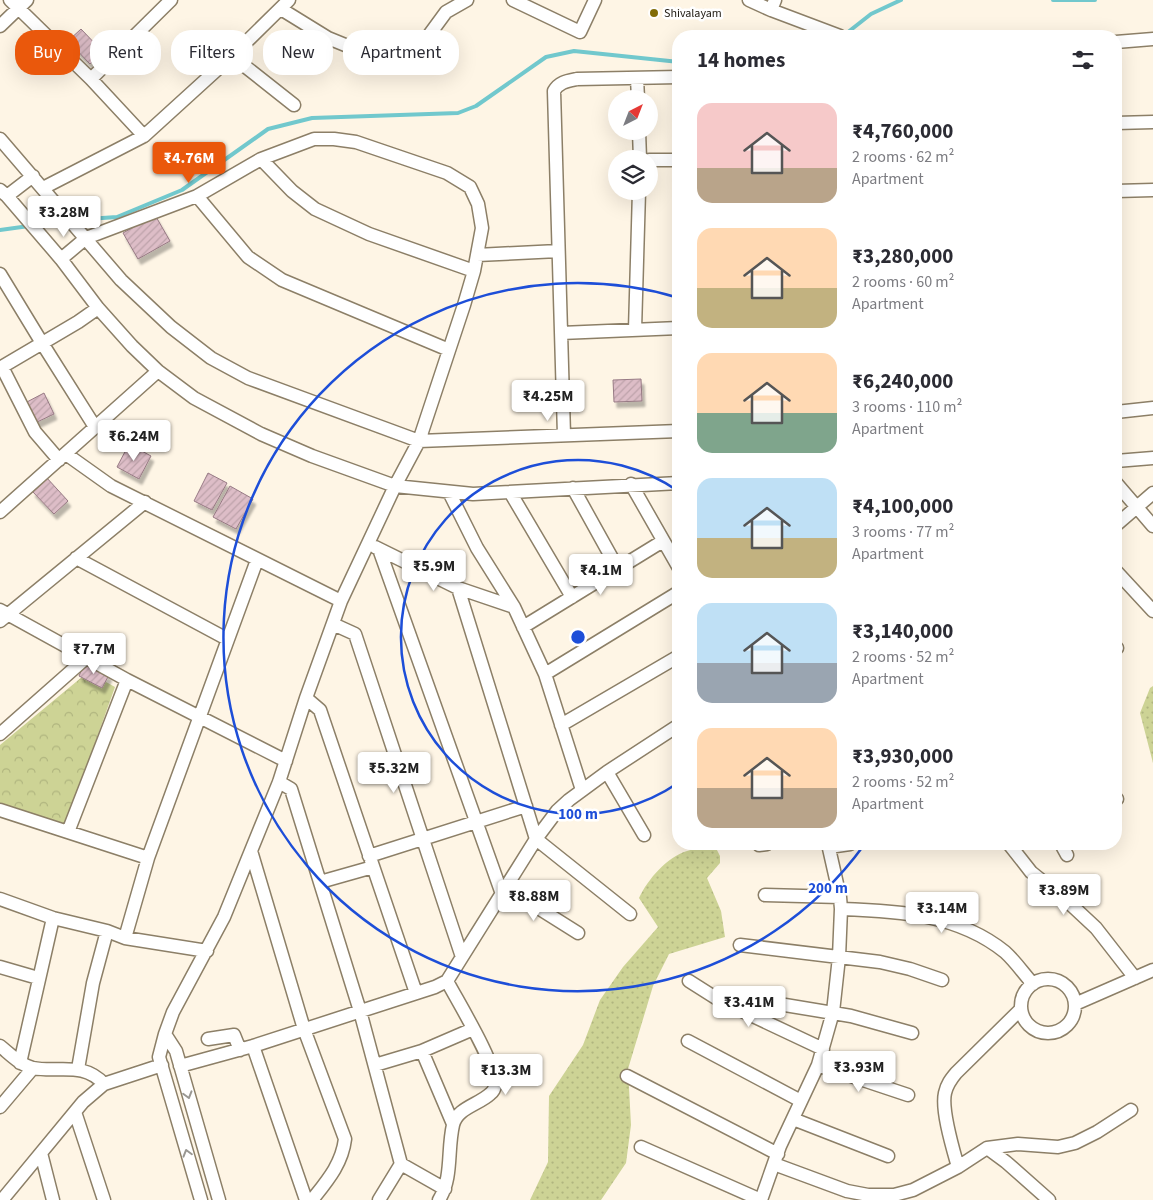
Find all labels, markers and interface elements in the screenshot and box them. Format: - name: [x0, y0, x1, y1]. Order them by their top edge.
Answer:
- place label: Shivalayam: [664, 5, 722, 22]
- marker: Shivalayam: [648, 7, 660, 19]
- chip: Buy: [15, 30, 80, 75]
- chip: Rent: [90, 30, 161, 75]
- chip: Filters: [171, 30, 253, 75]
- chip: New: [263, 30, 333, 75]
- chip: Apartment: [343, 30, 459, 75]
- text: 14 homes: [697, 45, 785, 75]
- icon: filters: [1069, 46, 1097, 74]
- north arrow: [608, 90, 658, 140]
- map controls: [608, 90, 658, 200]
- text: ₹4,760,000: [852, 116, 953, 146]
- icon: home: [737, 123, 797, 183]
- pin: ₹4.76M: [148, 142, 230, 184]
- text: 2 rooms · 62 m²: [852, 146, 954, 168]
- text: ₹4.76M: [164, 147, 214, 169]
- button: layers: [608, 150, 658, 200]
- text: Apartment: [852, 168, 924, 190]
- pin: ₹3.28M: [23, 196, 105, 238]
- text: ₹3.28M: [39, 201, 89, 223]
- text: ₹3,280,000: [852, 241, 953, 271]
- icon: home: [737, 248, 797, 308]
- text: 2 rooms · 60 m²: [852, 271, 954, 293]
- text: Apartment: [852, 293, 924, 315]
- text: ₹6,240,000: [852, 366, 953, 396]
- icon: home: [737, 373, 797, 433]
- pin: ₹4.25M: [507, 380, 589, 422]
- text: ₹4.25M: [523, 385, 573, 407]
- text: 3 rooms · 110 m²: [852, 396, 962, 418]
- text: Apartment: [852, 418, 924, 440]
- pin: ₹6.24M: [93, 420, 175, 462]
- text: ₹6.24M: [109, 425, 159, 447]
- text: ₹4,100,000: [852, 491, 953, 521]
- icon: home: [737, 498, 797, 558]
- text: 3 rooms · 77 m²: [852, 521, 954, 543]
- text: Apartment: [852, 543, 924, 565]
- pin: ₹5.9M: [399, 550, 469, 592]
- pin: ₹4.1M: [566, 554, 636, 596]
- text: ₹5.9M: [413, 555, 455, 577]
- text: ₹4.1M: [580, 559, 622, 581]
- text: ₹3,140,000: [852, 616, 953, 646]
- icon: home: [737, 623, 797, 683]
- centre of rings: [569, 628, 587, 646]
- pin: ₹7.7M: [59, 632, 129, 675]
- text: ₹7.7M: [73, 638, 115, 660]
- text: 2 rooms · 52 m²: [852, 646, 954, 668]
- text: Apartment: [852, 668, 924, 690]
- text: ₹3,930,000: [852, 741, 953, 771]
- icon: home: [737, 748, 797, 808]
- pin: ₹5.32M: [353, 752, 435, 794]
- text: ₹5.32M: [369, 757, 419, 779]
- text: 2 rooms · 52 m²: [852, 771, 954, 793]
- text: Apartment: [852, 793, 924, 815]
- text: 100 m: [558, 804, 598, 825]
- pin: ₹3.89M: [1023, 874, 1105, 916]
- text: 200 m: [808, 878, 848, 899]
- text: ₹3.89M: [1039, 879, 1089, 901]
- pin: ₹8.88M: [493, 880, 575, 922]
- text: ₹8.88M: [509, 885, 559, 907]
- pin: ₹3.14M: [901, 892, 983, 934]
- text: ₹3.14M: [917, 897, 967, 919]
- pin: ₹3.41M: [708, 986, 790, 1028]
- text: ₹3.41M: [724, 991, 774, 1013]
- pin: ₹3.93M: [818, 1050, 900, 1093]
- pin: ₹13.3M: [465, 1054, 547, 1096]
- text: ₹3.93M: [834, 1056, 884, 1078]
- text: ₹13.3M: [481, 1059, 531, 1081]
- one-way arrow: [183, 1091, 193, 1099]
- one-way arrow: [183, 1150, 193, 1158]

